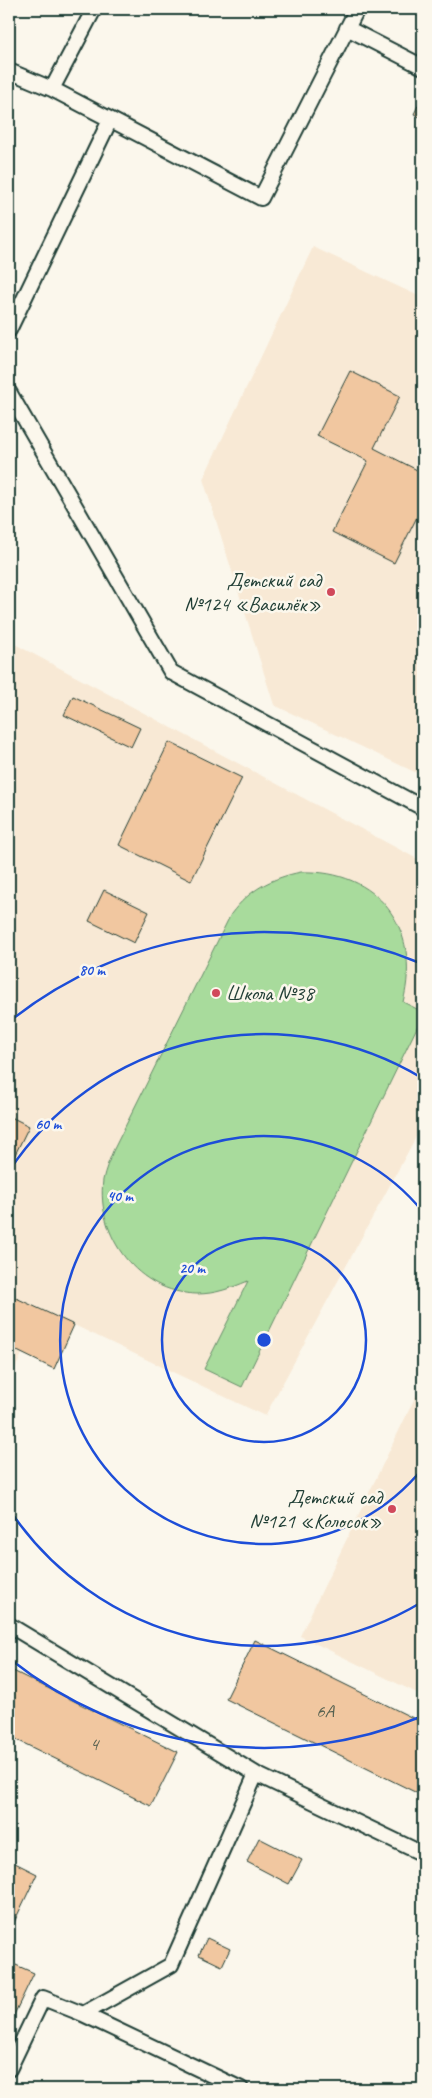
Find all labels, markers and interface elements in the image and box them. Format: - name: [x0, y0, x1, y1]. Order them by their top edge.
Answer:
- place label: Детский сад №124 «Василёк»: [184, 567, 323, 617]
- marker: Детский сад №124 «Василёк»: [325, 586, 337, 598]
- text: 80 m: [79, 961, 106, 980]
- place label: Школа №38: [226, 980, 316, 1006]
- marker: Школа №38: [210, 987, 222, 999]
- text: 60 m: [35, 1115, 62, 1134]
- text: 40 m: [107, 1187, 134, 1206]
- text: 20 m: [179, 1259, 206, 1278]
- centre of rings: [255, 1331, 273, 1349]
- place label: Детский сад №121 «Колосок»: [249, 1484, 384, 1534]
- marker: Детский сад №121 «Колосок»: [386, 1503, 398, 1515]
- house number: 6А: [316, 1699, 336, 1723]
- house number: 4: [90, 1732, 101, 1756]

